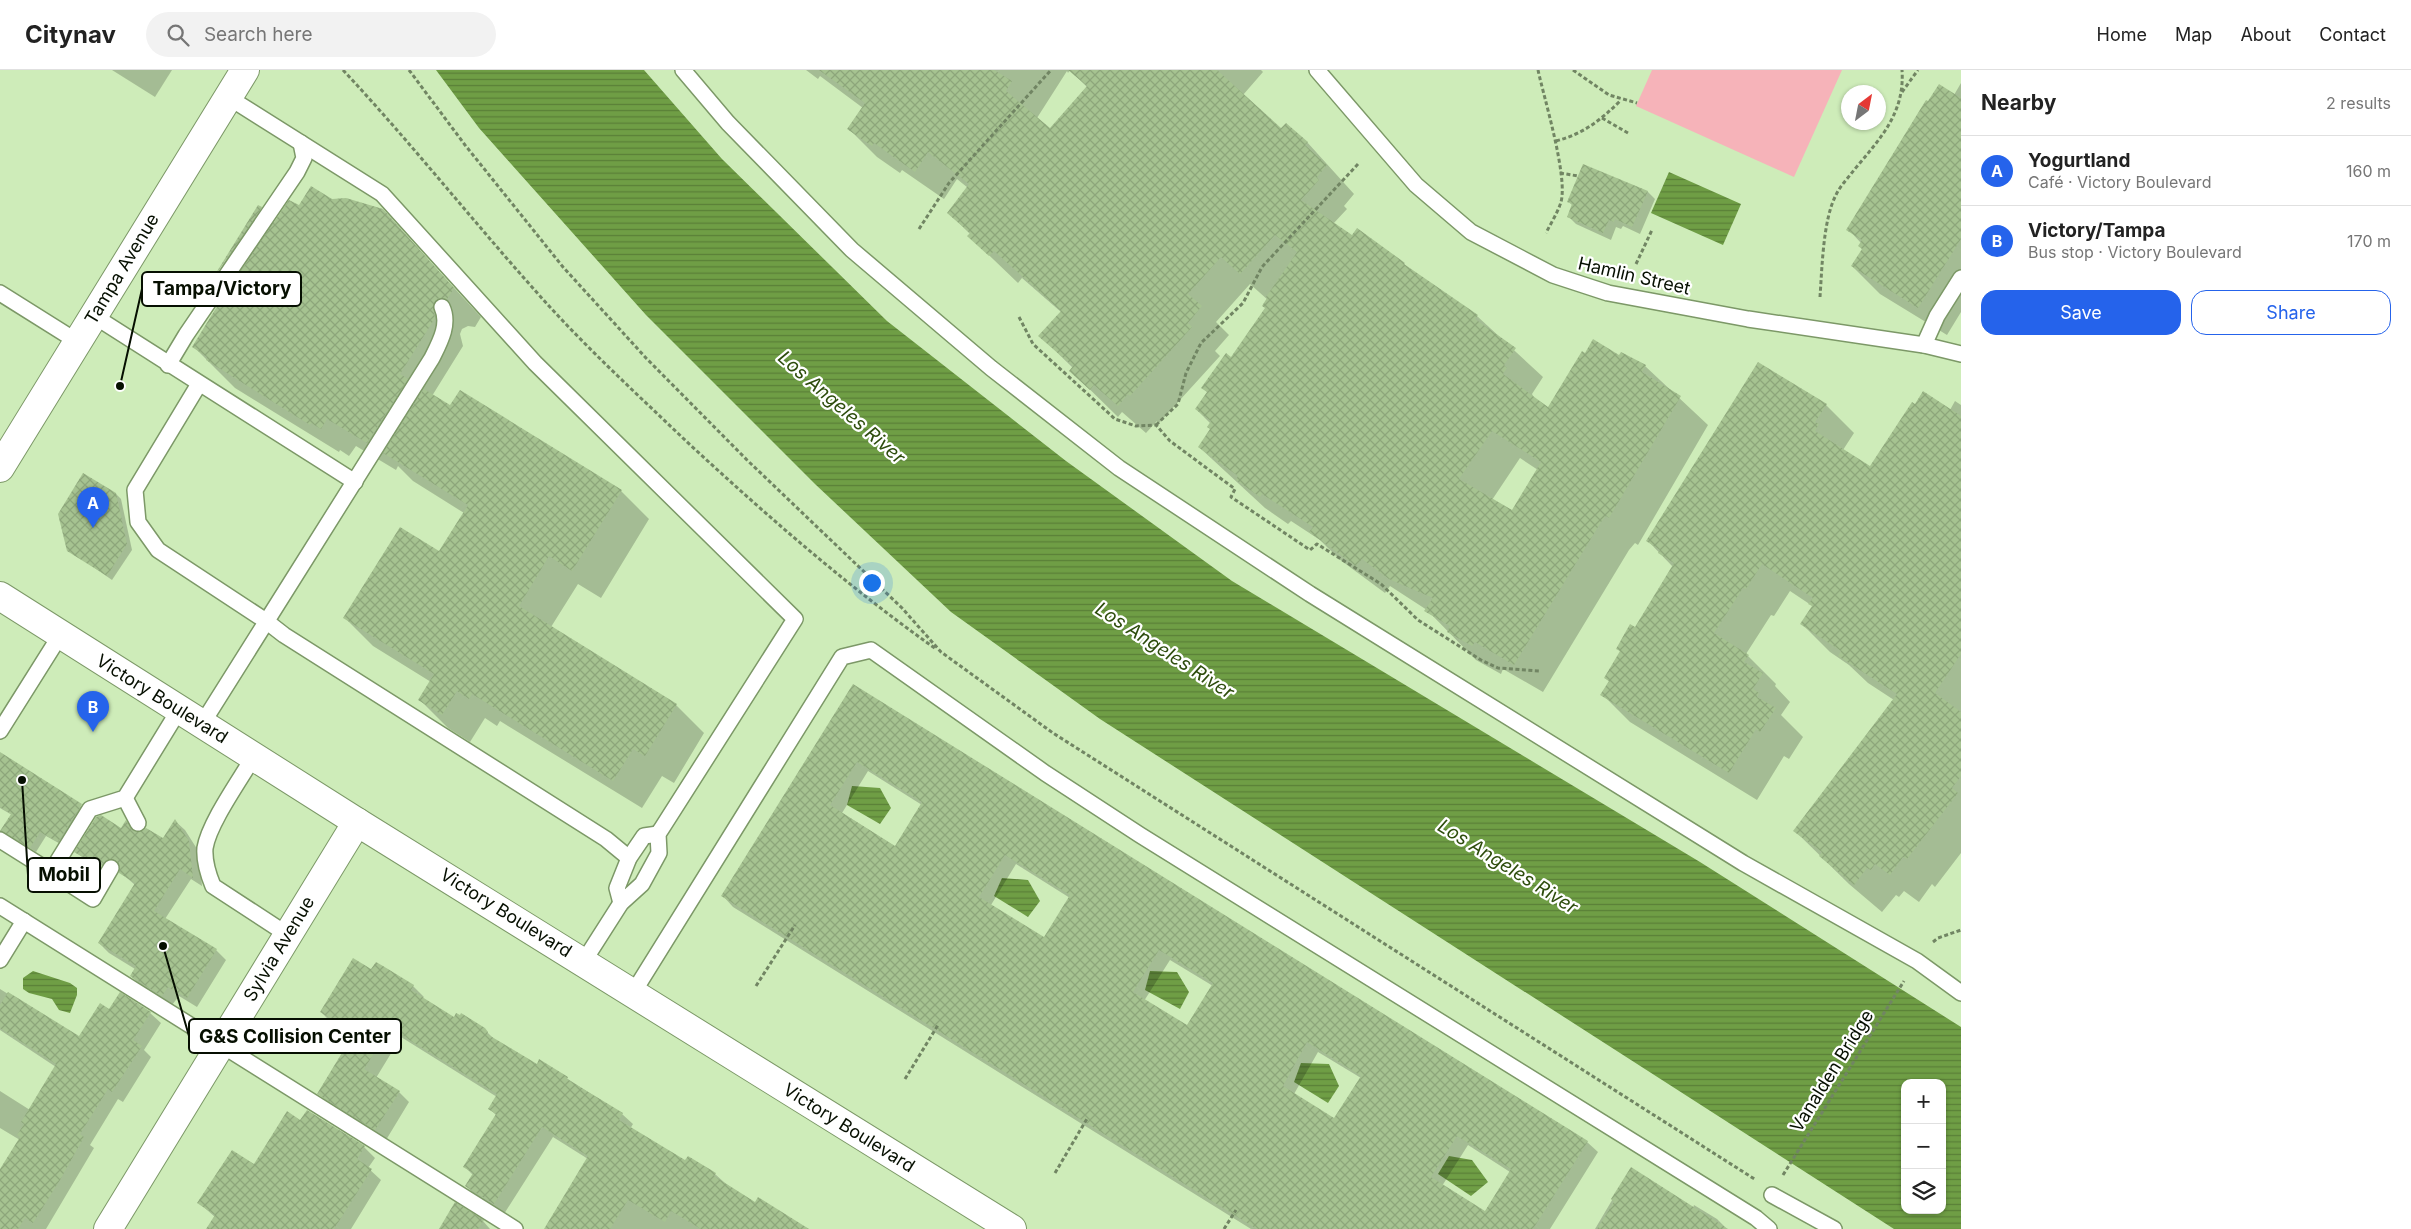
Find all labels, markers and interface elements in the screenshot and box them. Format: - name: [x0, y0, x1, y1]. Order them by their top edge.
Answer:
- search box: [146, 12, 496, 57]
- text: Citynav: [25, 20, 116, 49]
- icon: search: [164, 21, 192, 49]
- text: Search here: [204, 23, 313, 46]
- text: Home: [2097, 24, 2147, 45]
- text: Map: [2175, 24, 2212, 45]
- text: About: [2240, 24, 2291, 45]
- text: Contact: [2319, 24, 2386, 45]
- north arrow: [1841, 85, 1886, 130]
- text: Nearby: [1981, 90, 2056, 115]
- text: 2 results: [2326, 93, 2391, 113]
- text: Yogurtland: [2028, 149, 2130, 172]
- text: A: [1991, 161, 2003, 181]
- text: 160 m: [2346, 161, 2391, 181]
- text: Café · Victory Boulevard: [2028, 172, 2211, 192]
- street label: Tampa Avenue: [80, 209, 163, 328]
- text: Victory/Tampa: [2028, 219, 2166, 242]
- text: B: [1992, 231, 2002, 251]
- text: 170 m: [2347, 231, 2391, 251]
- text: Bus stop · Victory Boulevard: [2028, 242, 2242, 262]
- street label: Hamlin Street: [1576, 252, 1692, 299]
- callout: Tampa/Victory: [142, 272, 301, 306]
- text: Tampa/Victory: [153, 277, 292, 300]
- button: Save: [1981, 290, 2181, 335]
- button: Share: [2191, 290, 2391, 335]
- water label: Los Angeles River: [774, 346, 910, 469]
- pin: A: [77, 487, 109, 528]
- your location: [859, 570, 885, 596]
- water label: Los Angeles River: [1091, 597, 1239, 704]
- street label: Victory Boulevard: [92, 650, 232, 748]
- pin: B: [77, 691, 109, 732]
- water label: Los Angeles River: [1434, 814, 1583, 919]
- callout: Mobil: [28, 858, 100, 892]
- text: Mobil: [38, 863, 90, 886]
- street label: Victory Boulevard: [437, 864, 576, 962]
- street label: Sylvia Avenue: [239, 892, 318, 1005]
- street label: Vanalden Bridge: [1786, 1006, 1877, 1136]
- callout: G&S Collision Center: [189, 1019, 401, 1053]
- text: G&S Collision Center: [199, 1025, 391, 1048]
- street label: Victory Boulevard: [780, 1079, 919, 1177]
- map controls: [1901, 1079, 1946, 1214]
- button: +: [1901, 1079, 1946, 1124]
- button: −: [1901, 1124, 1946, 1169]
- button: layers: [1901, 1169, 1946, 1214]

